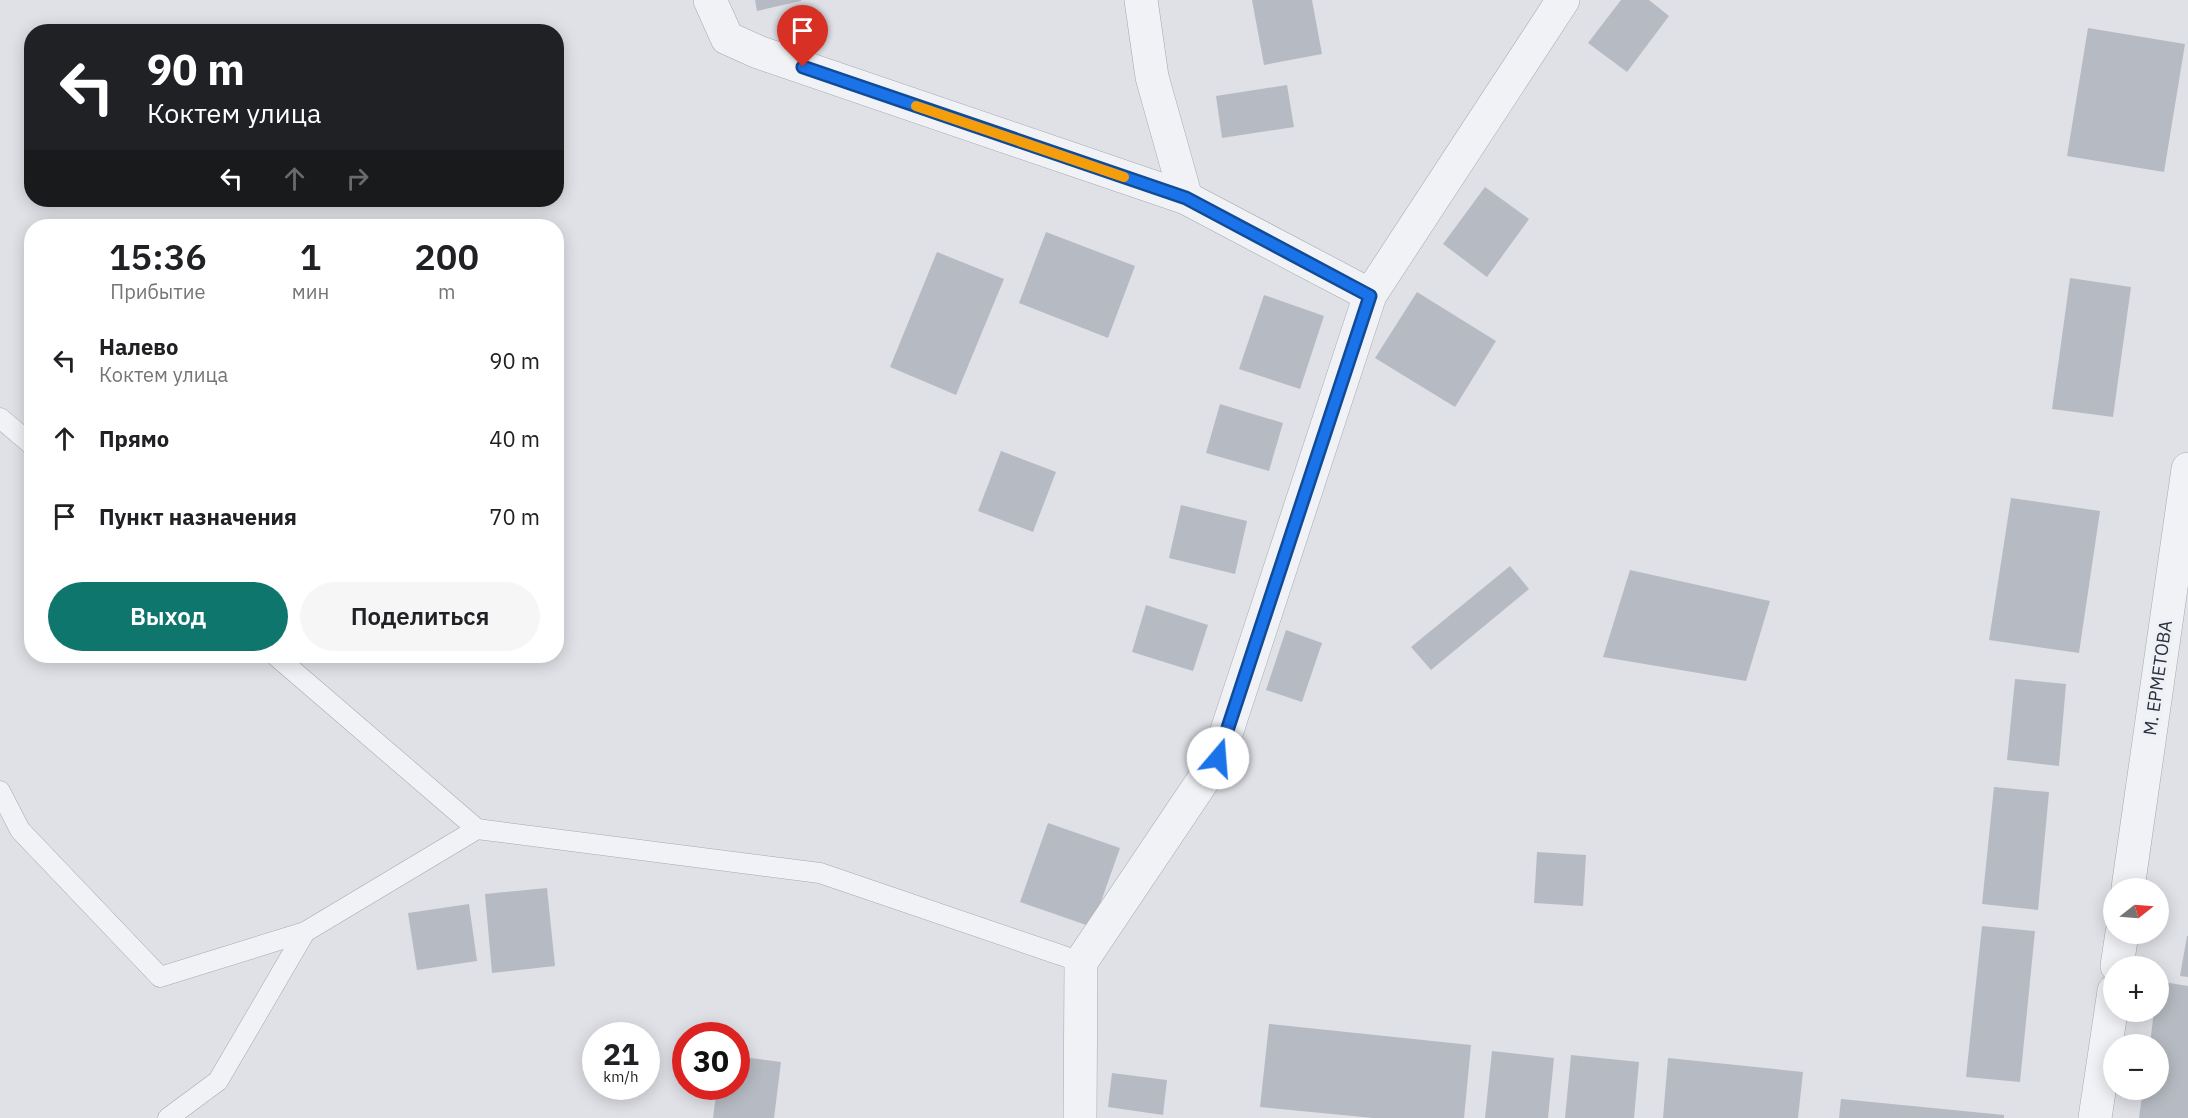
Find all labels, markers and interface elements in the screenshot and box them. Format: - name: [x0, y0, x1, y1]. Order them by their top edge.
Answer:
- pin: [777, 5, 828, 67]
- icon: arrive: [786, 14, 819, 47]
- text: 90 m: [147, 42, 245, 97]
- icon: left: [48, 48, 126, 126]
- text: Коктем улица: [147, 95, 321, 130]
- icon: left: [215, 162, 248, 195]
- icon: ahead: [278, 162, 311, 195]
- icon: right: [341, 162, 374, 195]
- text: 15:36: [109, 233, 207, 280]
- text: 1: [300, 233, 321, 280]
- text: 200: [414, 233, 479, 280]
- text: Прибытие: [110, 278, 205, 305]
- text: мин: [292, 278, 329, 305]
- text: m: [438, 278, 455, 305]
- text: Налево: [99, 332, 178, 361]
- icon: left: [48, 344, 81, 377]
- text: 90 m: [489, 346, 540, 375]
- text: Коктем улица: [99, 361, 228, 388]
- icon: ahead: [48, 422, 81, 455]
- text: Прямо: [99, 424, 169, 453]
- text: 40 m: [489, 424, 540, 453]
- icon: arrive: [48, 500, 81, 533]
- text: Пункт назначения: [99, 502, 297, 531]
- text: 70 m: [489, 502, 540, 531]
- button: Выход: [48, 582, 288, 651]
- button: Поделиться: [300, 582, 540, 651]
- street label: М. ЕРМЕТОВА: [2138, 618, 2177, 737]
- position arrow: [1186, 726, 1250, 790]
- north arrow: [2103, 878, 2169, 944]
- map controls: [2103, 878, 2169, 1100]
- button: +: [2103, 956, 2169, 1022]
- speed limit sign: 30: [672, 1022, 750, 1100]
- text: 21: [603, 1034, 639, 1073]
- button: −: [2103, 1034, 2169, 1100]
- text: km/h: [603, 1067, 639, 1086]

